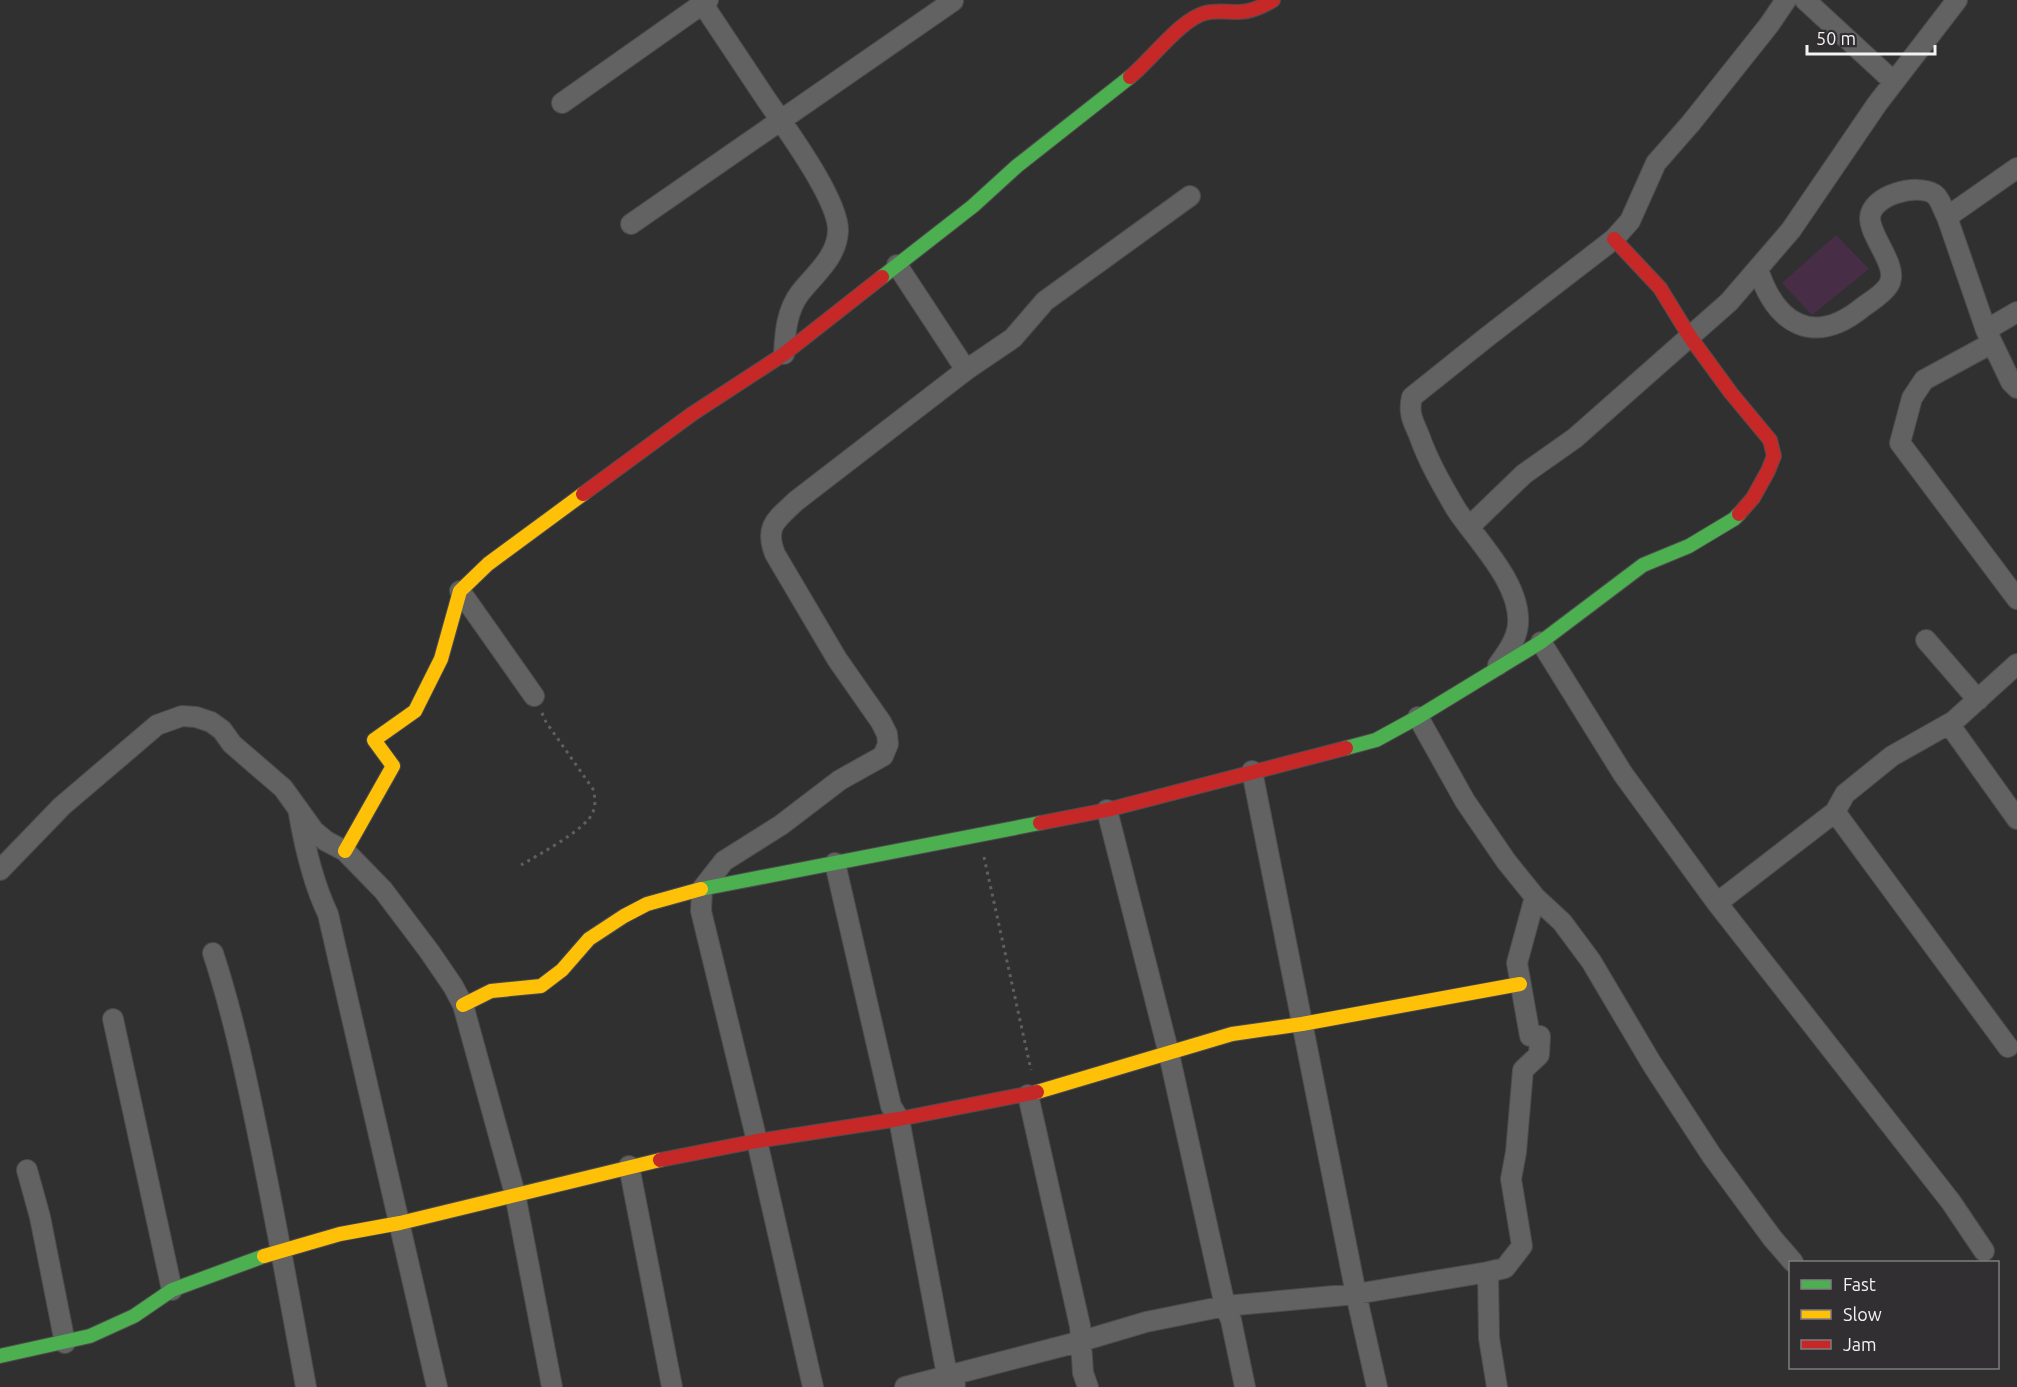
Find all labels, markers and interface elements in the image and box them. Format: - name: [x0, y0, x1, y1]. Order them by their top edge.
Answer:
- scale bar: [1807, 18, 1934, 56]
- text: 50 m: [1816, 28, 1856, 48]
- legend: [1789, 1261, 1999, 1369]
- text: Fast: [1843, 1274, 1876, 1294]
- text: Slow: [1843, 1304, 1882, 1324]
- text: Jam: [1843, 1334, 1877, 1354]

